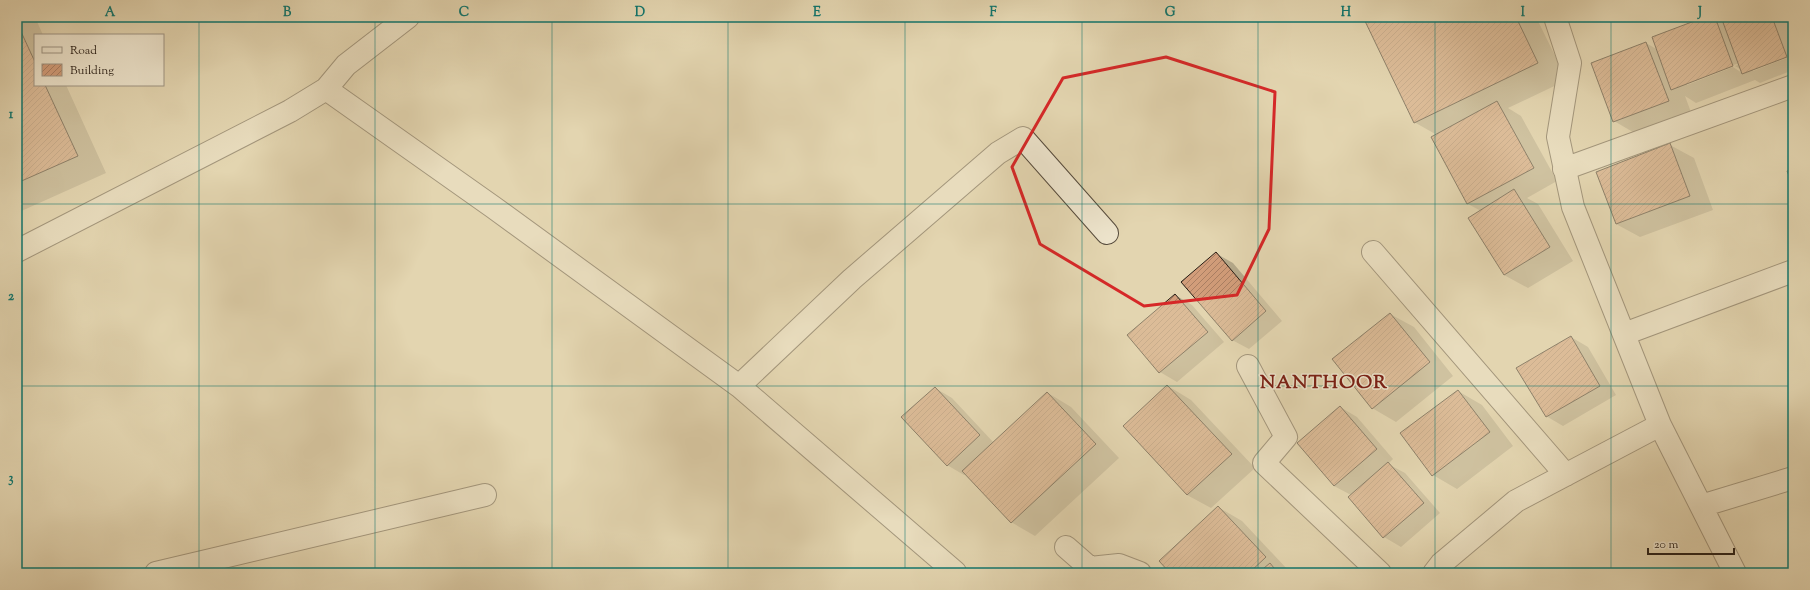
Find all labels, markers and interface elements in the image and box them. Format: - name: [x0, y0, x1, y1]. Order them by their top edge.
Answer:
- text: A: [105, 4, 116, 22]
- text: B: [283, 4, 292, 22]
- text: C: [459, 4, 469, 22]
- text: D: [635, 4, 645, 22]
- text: E: [813, 4, 821, 22]
- text: F: [989, 4, 997, 22]
- text: G: [1165, 4, 1176, 22]
- text: H: [1341, 4, 1352, 22]
- text: I: [1521, 4, 1526, 22]
- text: J: [1697, 4, 1702, 22]
- legend: [34, 34, 164, 86]
- text: Road: [70, 42, 97, 60]
- text: Building: [70, 62, 114, 80]
- text: 1: [9, 106, 14, 124]
- text: 2: [8, 288, 15, 306]
- district label: NANTHOOR: [1260, 370, 1388, 397]
- text: 3: [8, 470, 14, 488]
- scale bar: [1648, 530, 1734, 556]
- text: 20 m: [1654, 536, 1679, 554]

